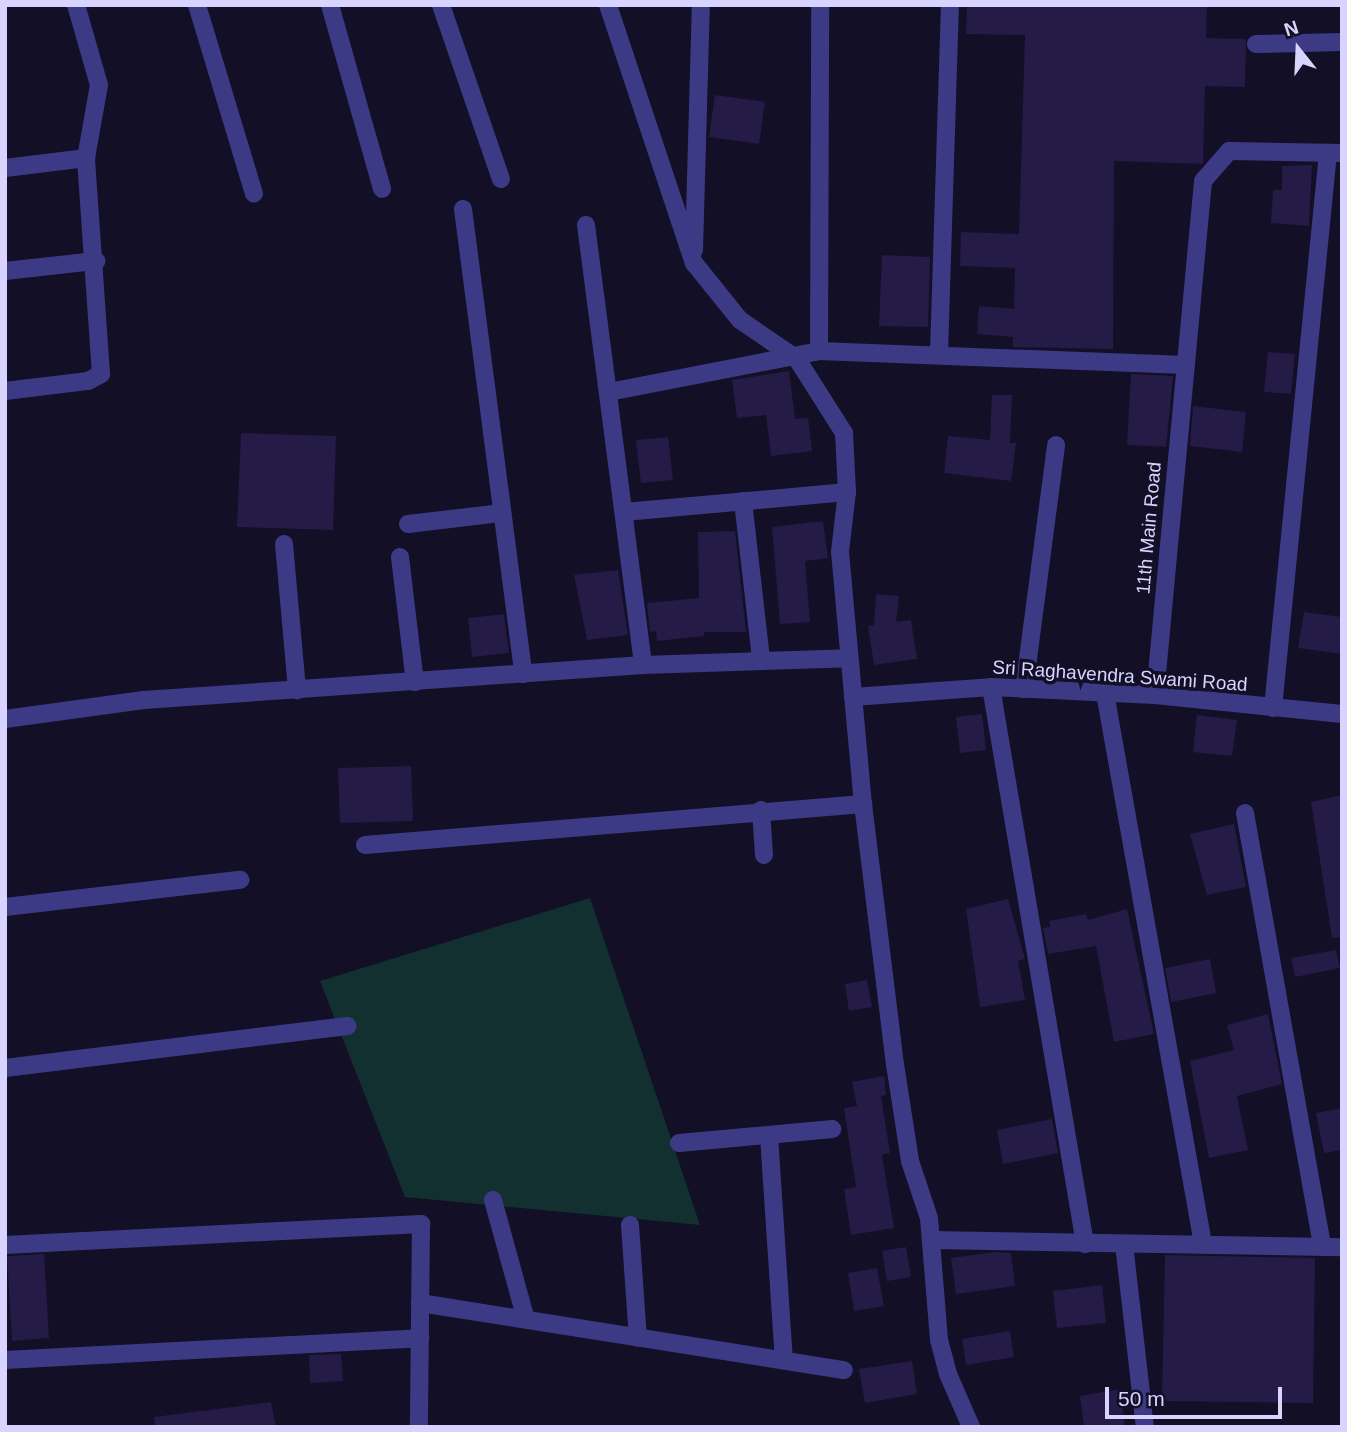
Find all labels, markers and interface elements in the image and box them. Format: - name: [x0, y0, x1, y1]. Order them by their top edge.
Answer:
- north arrow: [1263, 14, 1333, 84]
- text: N: [1282, 16, 1301, 41]
- street label: 11th Main Road: [1132, 461, 1166, 595]
- street label: Sri Raghavendra Swami Road: [992, 656, 1248, 696]
- scale bar: [1109, 1372, 1286, 1416]
- text: 50 m: [1118, 1387, 1165, 1410]

